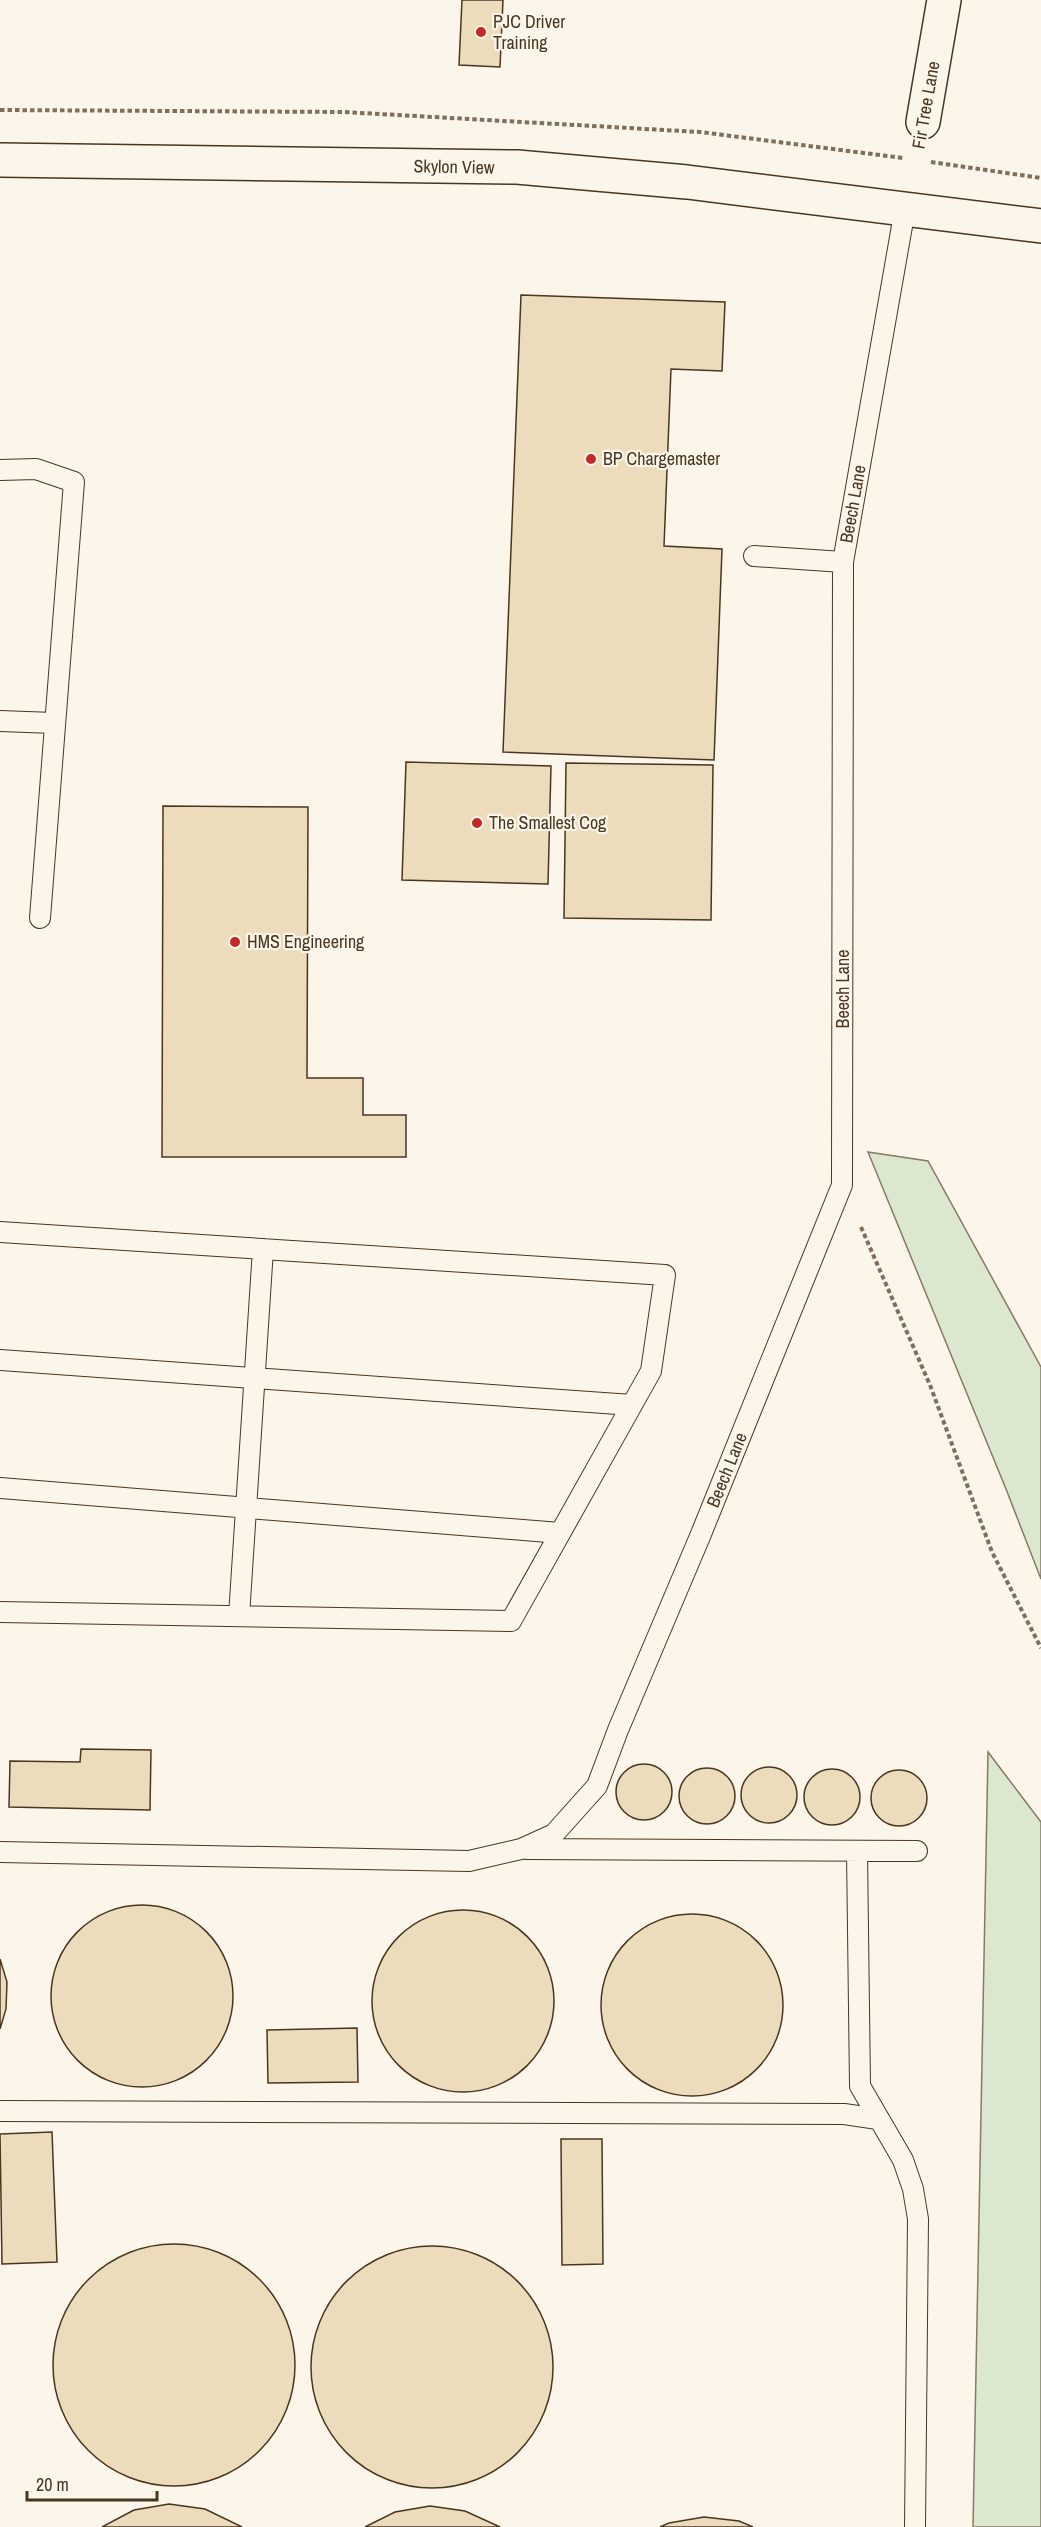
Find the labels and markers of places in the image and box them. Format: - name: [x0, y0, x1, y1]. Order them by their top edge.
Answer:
- place label: PJC Driver Training: [493, 9, 565, 55]
- marker: PJC Driver Training: [474, 25, 488, 39]
- place label: BP Chargemaster: [603, 446, 720, 471]
- marker: BP Chargemaster: [584, 452, 598, 466]
- place label: The Smallest Cog: [489, 810, 607, 835]
- marker: The Smallest Cog: [470, 816, 484, 830]
- place label: HMS Engineering: [247, 929, 365, 954]
- marker: HMS Engineering: [228, 935, 242, 949]

